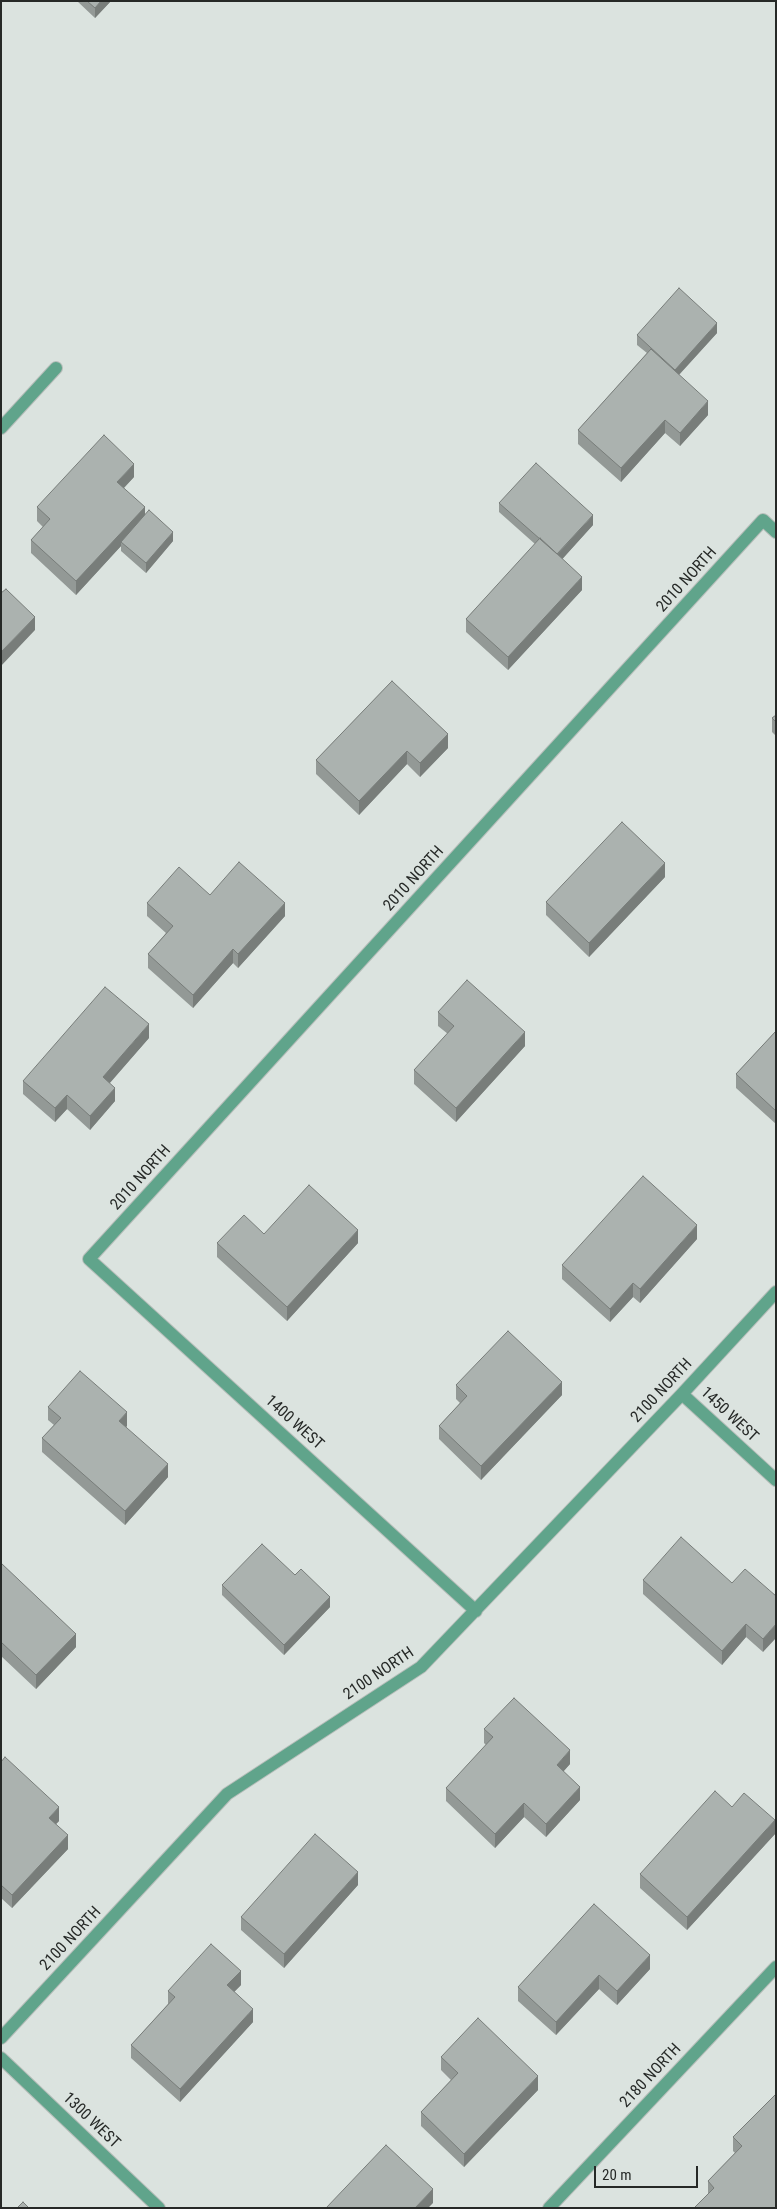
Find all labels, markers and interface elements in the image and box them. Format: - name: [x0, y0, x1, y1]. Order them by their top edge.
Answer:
- street label: 2010 NORTH: [653, 544, 721, 616]
- street label: 2010 NORTH: [380, 843, 448, 915]
- street label: 2010 NORTH: [107, 1142, 175, 1214]
- street label: 2100 NORTH: [627, 1355, 697, 1427]
- street label: 1450 WEST: [696, 1383, 762, 1447]
- street label: 1400 WEST: [261, 1392, 327, 1454]
- street label: 2100 NORTH: [340, 1643, 418, 1705]
- street label: 2100 NORTH: [36, 1903, 106, 1975]
- street label: 2180 NORTH: [616, 2040, 686, 2112]
- street label: 1300 WEST: [58, 2089, 124, 2153]
- scale bar: [597, 2156, 701, 2188]
- text: 20 m: [602, 2166, 632, 2184]

